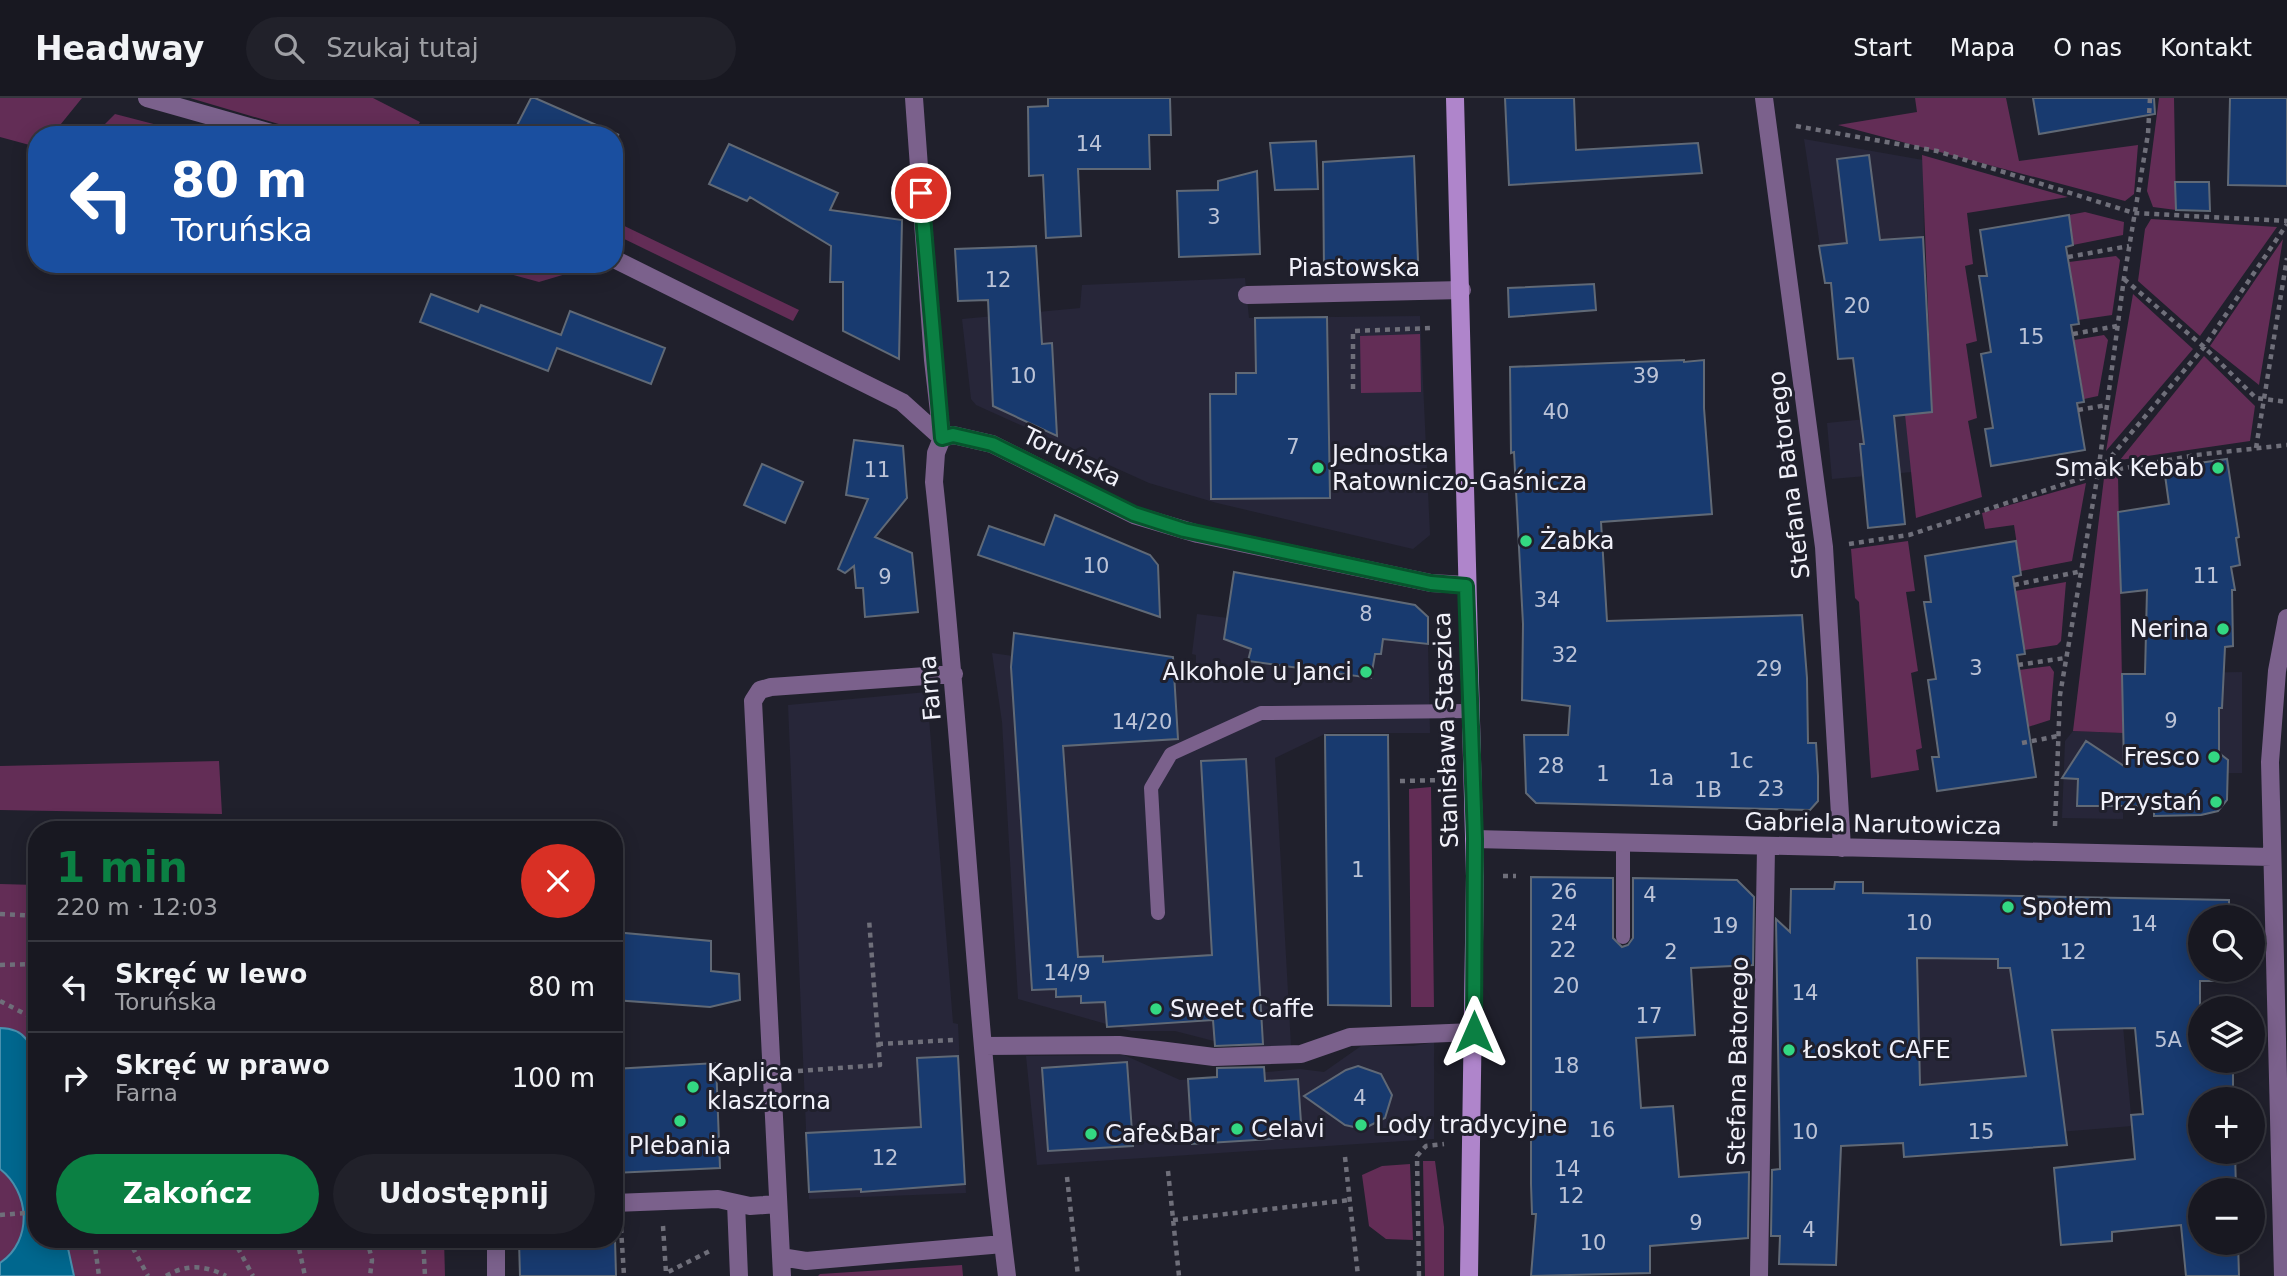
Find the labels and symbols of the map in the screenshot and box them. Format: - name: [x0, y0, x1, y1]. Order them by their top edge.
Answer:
- house number: 14: [1076, 132, 1102, 156]
- pin: [891, 163, 951, 223]
- house number: 3: [1207, 205, 1221, 229]
- street label: Piastowska: [1288, 254, 1420, 282]
- house number: 12: [985, 268, 1011, 292]
- house number: 20: [1844, 294, 1870, 318]
- house number: 15: [2018, 325, 2044, 349]
- house number: 10: [1010, 364, 1036, 388]
- house number: 39: [1633, 364, 1659, 388]
- street label: Stefana Batorego: [1762, 369, 1816, 581]
- house number: 40: [1543, 400, 1569, 424]
- street label: Toruńska: [1017, 421, 1126, 493]
- house number: 7: [1286, 435, 1300, 459]
- place label: Jednostka Ratowniczo-Gaśnicza: [1330, 440, 1587, 496]
- place label: Smak Kebab: [2055, 454, 2204, 482]
- house number: 11: [864, 458, 890, 482]
- marker: Jednostka Ratowniczo-Gaśnicza: [1310, 460, 1326, 476]
- marker: Smak Kebab: [2210, 460, 2226, 476]
- place label: Żabka: [1540, 526, 1615, 555]
- marker: Żabka: [1518, 533, 1534, 549]
- house number: 10: [1083, 554, 1109, 578]
- house number: 11: [2193, 564, 2219, 588]
- house number: 9: [878, 565, 892, 589]
- house number: 34: [1534, 588, 1560, 612]
- house number: 8: [1359, 602, 1373, 626]
- street label: Stanisława Staszica: [1428, 611, 1464, 849]
- place label: Nerina: [2130, 615, 2209, 643]
- marker: Nerina: [2215, 621, 2231, 637]
- house number: 32: [1552, 643, 1578, 667]
- street label: Farna: [913, 654, 947, 722]
- house number: 3: [1969, 656, 1983, 680]
- house number: 29: [1756, 657, 1782, 681]
- place label: Alkohole u Janci: [1163, 658, 1352, 686]
- marker: Alkohole u Janci: [1358, 664, 1374, 680]
- house number: 9: [2164, 709, 2178, 733]
- house number: 14/20: [1112, 710, 1172, 734]
- place label: Fresco: [2123, 743, 2200, 771]
- house number: 1c: [1729, 749, 1753, 773]
- marker: Fresco: [2206, 749, 2222, 765]
- house number: 28: [1538, 754, 1564, 778]
- house number: 1: [1596, 762, 1610, 786]
- house number: 1a: [1648, 766, 1674, 790]
- house number: 23: [1758, 777, 1784, 801]
- house number: 1B: [1694, 778, 1722, 802]
- place label: Przystań: [2099, 788, 2202, 816]
- marker: Przystań: [2208, 794, 2224, 810]
- street label: Gabriela Narutowicza: [1744, 808, 2002, 840]
- house number: 1: [1351, 858, 1365, 882]
- house number: 26: [1551, 880, 1577, 904]
- house number: 4: [1643, 883, 1657, 907]
- place label: Społem: [2022, 893, 2112, 921]
- marker: Społem: [2000, 899, 2016, 915]
- house number: 24: [1551, 911, 1577, 935]
- house number: 10: [1906, 911, 1932, 935]
- house number: 14: [2131, 912, 2157, 936]
- house number: 19: [1712, 914, 1738, 938]
- house number: 22: [1550, 938, 1576, 962]
- house number: 2: [1664, 940, 1678, 964]
- house number: 12: [2060, 940, 2086, 964]
- street label: Stefana Batorego: [1722, 956, 1754, 1166]
- house number: 14/9: [1043, 961, 1091, 985]
- house number: 20: [1553, 974, 1579, 998]
- house number: 14: [1792, 981, 1818, 1005]
- place label: Sweet Caffe: [1170, 995, 1314, 1023]
- position arrow: [1437, 995, 1511, 1069]
- marker: Sweet Caffe: [1148, 1001, 1164, 1017]
- house number: 17: [1636, 1004, 1662, 1028]
- house number: 5A: [2154, 1028, 2182, 1052]
- place label: Łoskot CAFE: [1802, 1036, 1951, 1064]
- marker: Łoskot CAFE: [1781, 1042, 1797, 1058]
- house number: 18: [1553, 1054, 1579, 1078]
- place label: Kaplica klasztorna: [707, 1059, 831, 1115]
- marker: Kaplica klasztorna: [685, 1079, 701, 1095]
- house number: 4: [1353, 1086, 1367, 1110]
- place label: Lody tradycyjne: [1375, 1111, 1567, 1139]
- marker: Plebania: [672, 1113, 688, 1129]
- place label: Celavi: [1251, 1115, 1325, 1143]
- marker: Lody tradycyjne: [1353, 1117, 1369, 1133]
- house number: 16: [1589, 1118, 1615, 1142]
- place label: Cafe&Bar: [1105, 1120, 1220, 1148]
- house number: 10: [1792, 1120, 1818, 1144]
- house number: 15: [1968, 1120, 1994, 1144]
- marker: Celavi: [1229, 1121, 1245, 1137]
- marker: Cafe&Bar: [1083, 1126, 1099, 1142]
- place label: Plebania: [629, 1132, 731, 1160]
- house number: 12: [872, 1146, 898, 1170]
- house number: 14: [1554, 1157, 1580, 1181]
- house number: 12: [1558, 1184, 1584, 1208]
- house number: 9: [1689, 1211, 1703, 1235]
- house number: 4: [1802, 1218, 1816, 1242]
- house number: 10: [1580, 1231, 1606, 1255]

